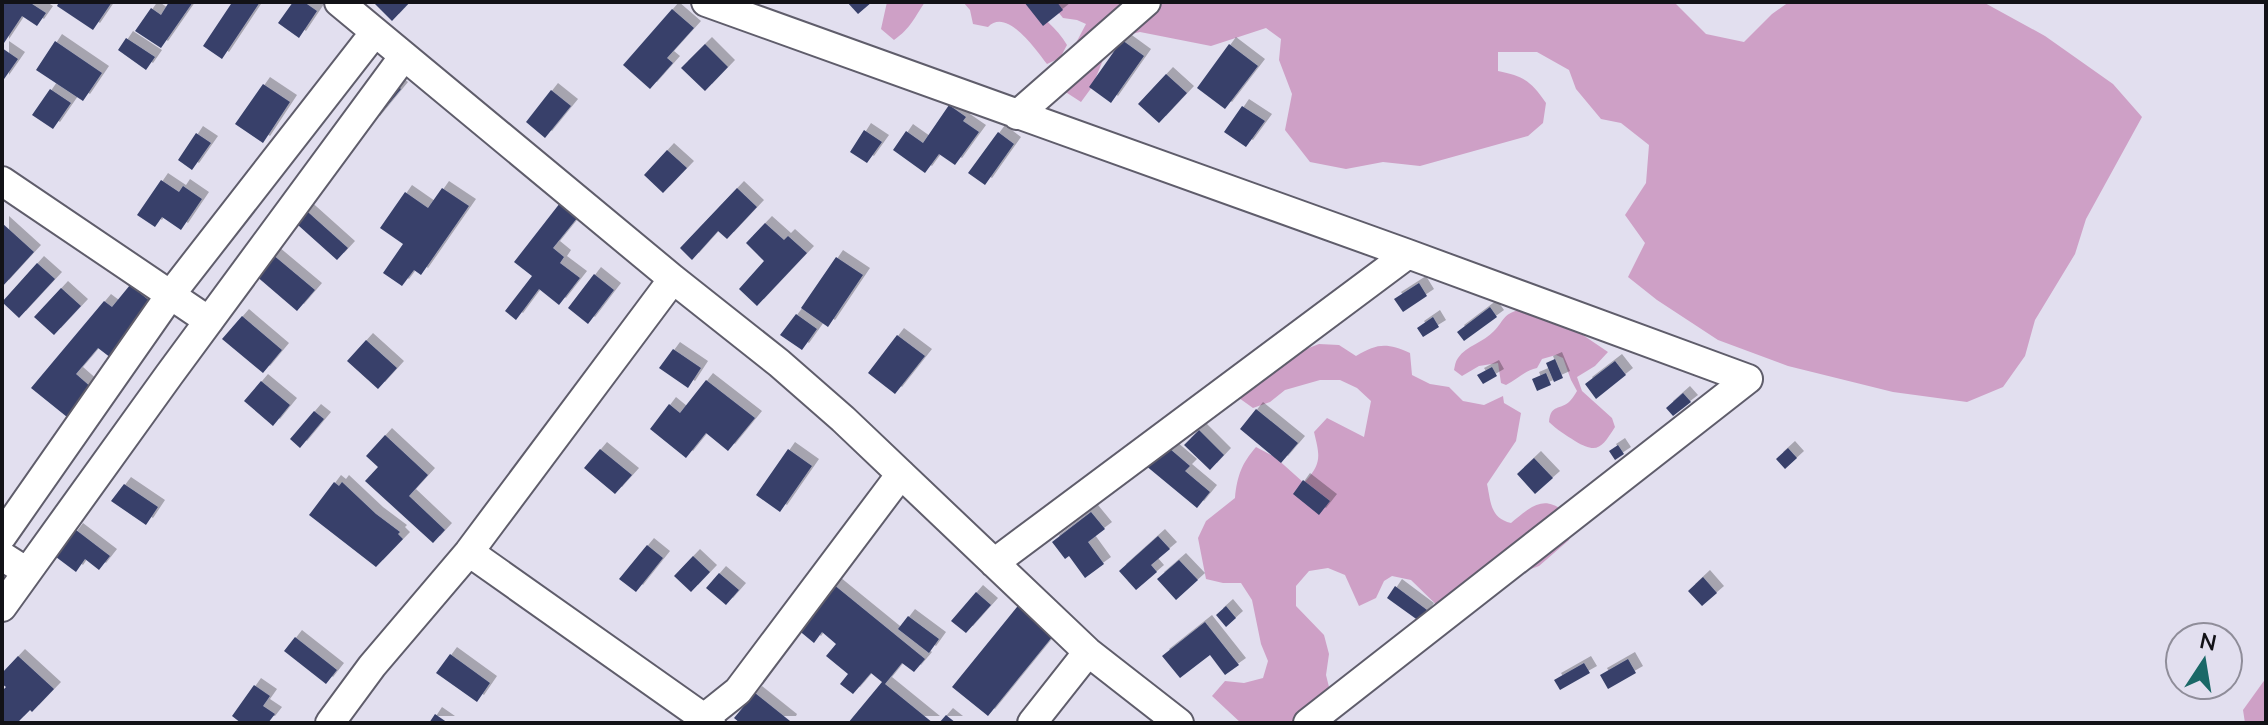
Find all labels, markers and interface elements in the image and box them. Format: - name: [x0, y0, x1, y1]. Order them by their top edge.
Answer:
- north arrow: [2164, 621, 2244, 701]
- text: N: [2197, 626, 2219, 659]

